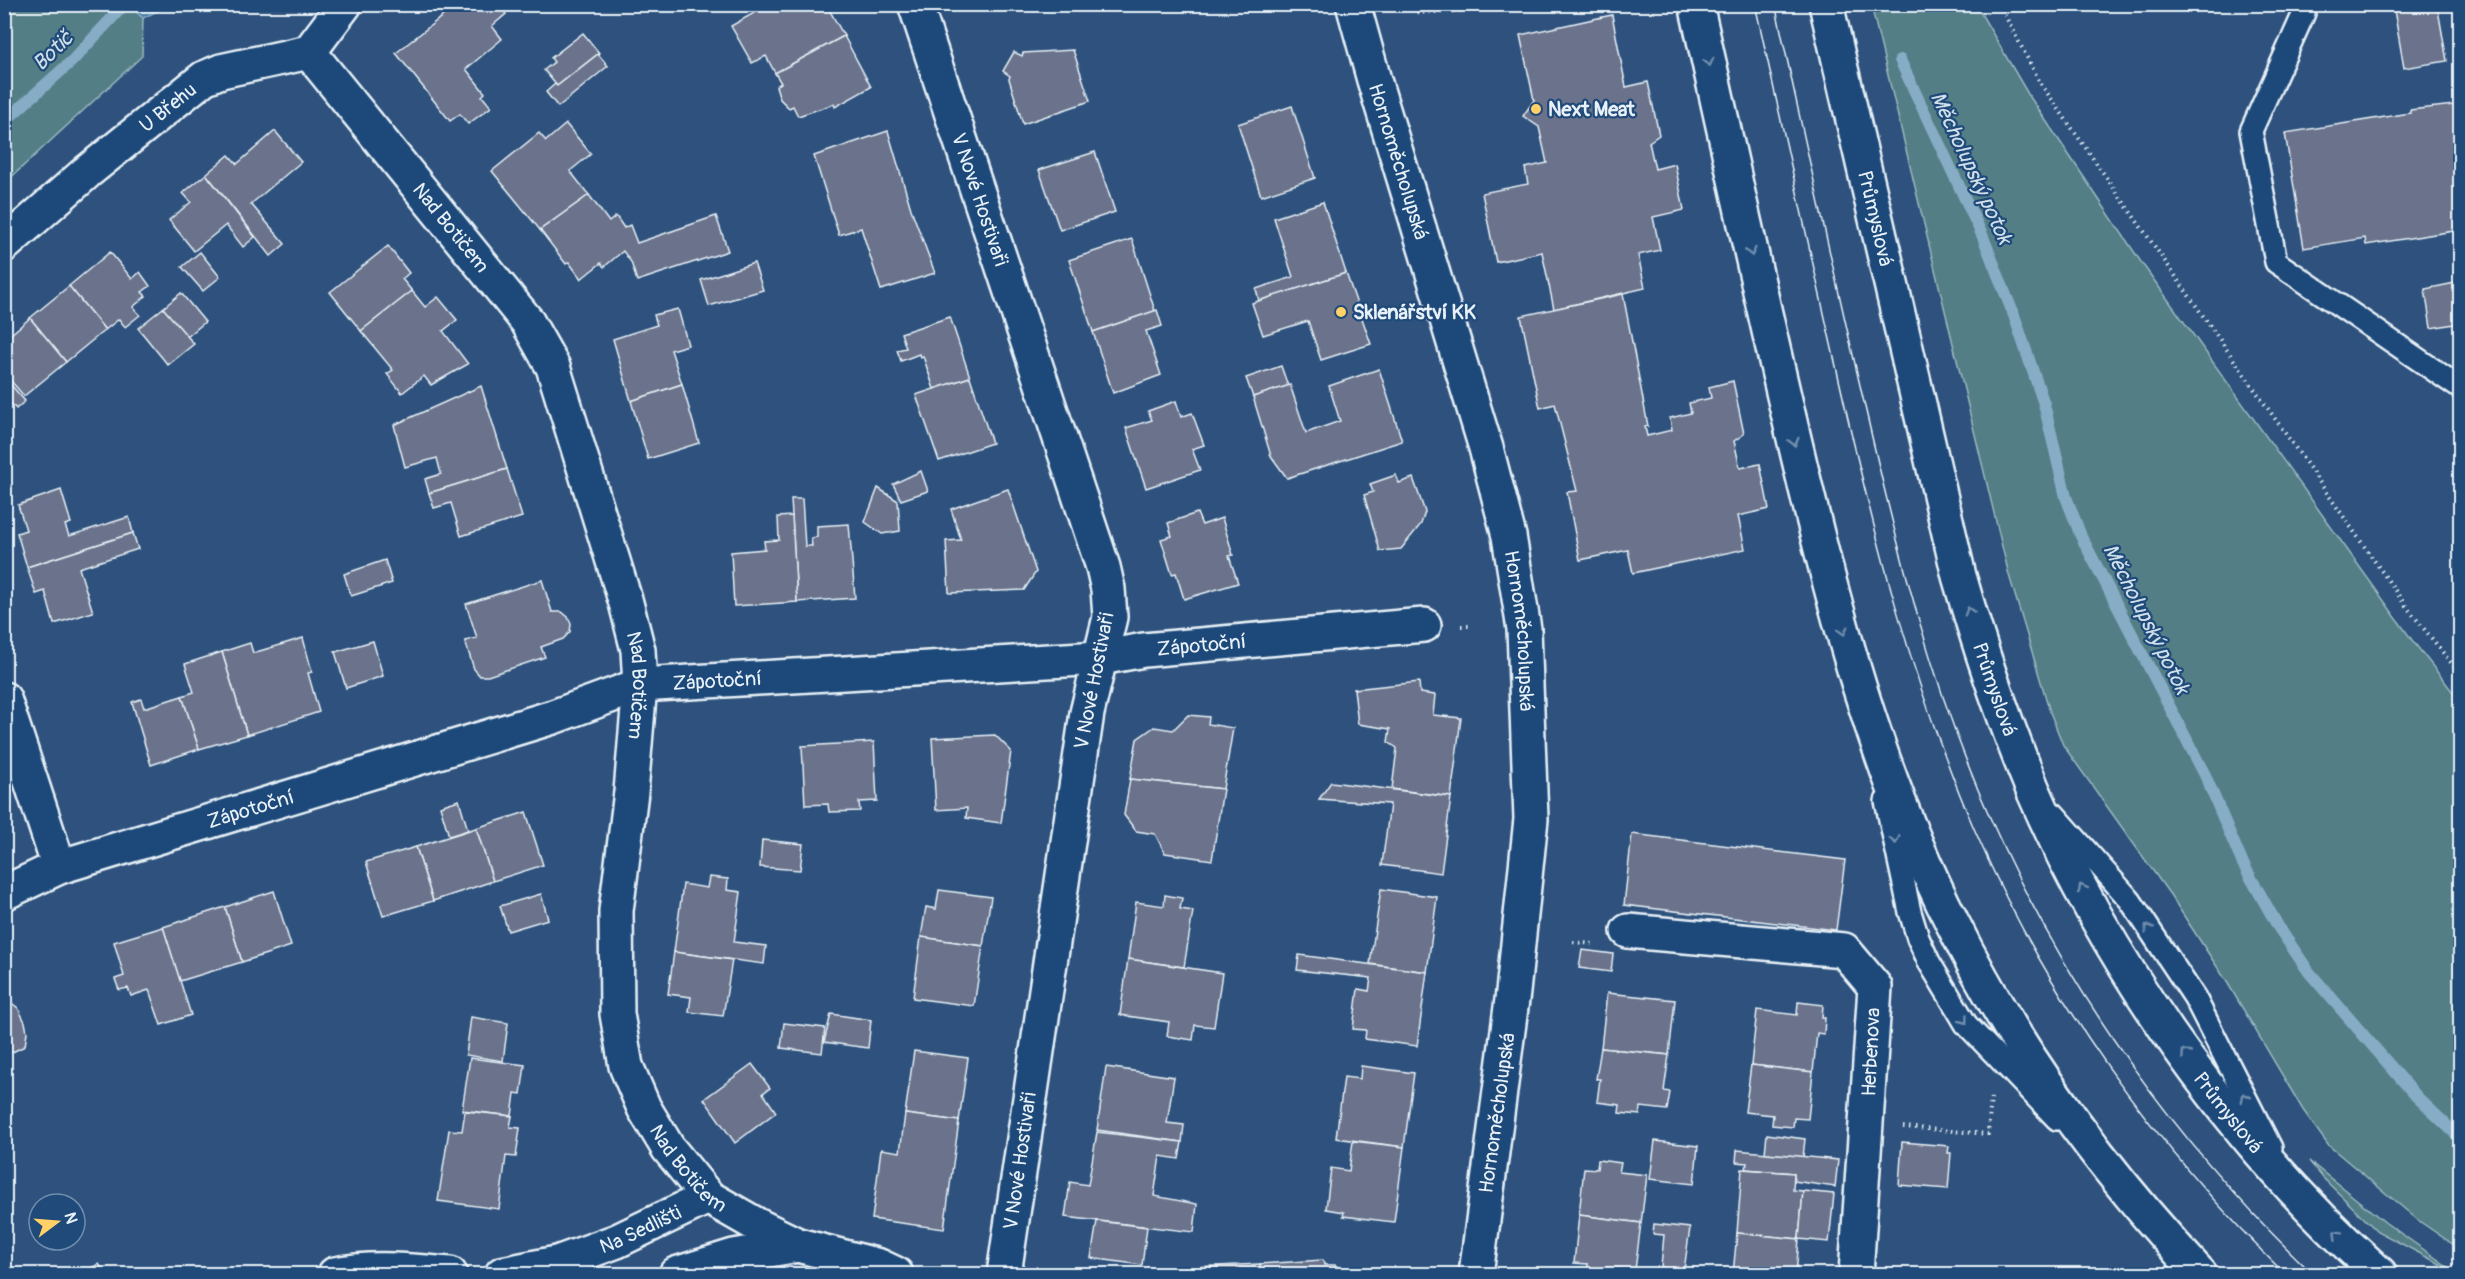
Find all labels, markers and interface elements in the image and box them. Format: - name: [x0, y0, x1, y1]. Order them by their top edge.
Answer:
- water label: Botič: [27, 24, 81, 77]
- one-way arrow: [1701, 56, 1714, 66]
- street label: U Břehu: [134, 77, 201, 138]
- street label: Hornoměcholupská: [1363, 80, 1434, 243]
- water label: Měcholupský potok: [1924, 88, 2019, 250]
- place label: Next Meat: [1548, 97, 1636, 122]
- marker: Next Meat: [1529, 102, 1543, 116]
- street label: V Nové Hostivaři: [946, 130, 1014, 269]
- street label: Průmyslová: [1853, 168, 1899, 268]
- street label: Nad Botičem: [407, 178, 495, 278]
- one-way arrow: [1744, 247, 1757, 257]
- place label: Sklenářství KK: [1353, 300, 1476, 325]
- marker: Sklenářství KK: [1334, 305, 1348, 319]
- one-way arrow: [1787, 437, 1800, 447]
- water label: Měcholupský potok: [2097, 539, 2196, 701]
- street label: Hornoměcholupská: [1499, 548, 1540, 712]
- one-way arrow: [1964, 606, 1976, 616]
- street label: V Nové Hostivaři: [1068, 611, 1120, 751]
- one-way arrow: [1836, 625, 1848, 636]
- street label: Zápotoční: [1156, 628, 1247, 661]
- street label: Nad Botičem: [621, 629, 653, 740]
- street label: Průmyslová: [1967, 639, 2023, 739]
- street label: Zápotoční: [672, 665, 762, 696]
- street label: Zápotoční: [204, 784, 297, 834]
- one-way arrow: [1887, 835, 1900, 845]
- one-way arrow: [2077, 884, 2089, 894]
- one-way arrow: [2144, 923, 2155, 934]
- street label: Herbenova: [1856, 1007, 1886, 1097]
- one-way arrow: [1957, 1013, 1968, 1024]
- street label: Hornoměcholupská: [1473, 1031, 1521, 1195]
- one-way arrow: [2181, 1049, 2192, 1060]
- street label: Průmyslová: [2188, 1067, 2269, 1158]
- street label: V Nové Hostivaři: [998, 1091, 1042, 1231]
- one-way arrow: [2240, 1092, 2252, 1103]
- street label: Nad Botičem: [644, 1120, 731, 1218]
- north arrow: [27, 1192, 87, 1252]
- street label: Na Sedlišti: [596, 1199, 685, 1259]
- text: N: [59, 1210, 82, 1226]
- one-way arrow: [2334, 1231, 2345, 1242]

